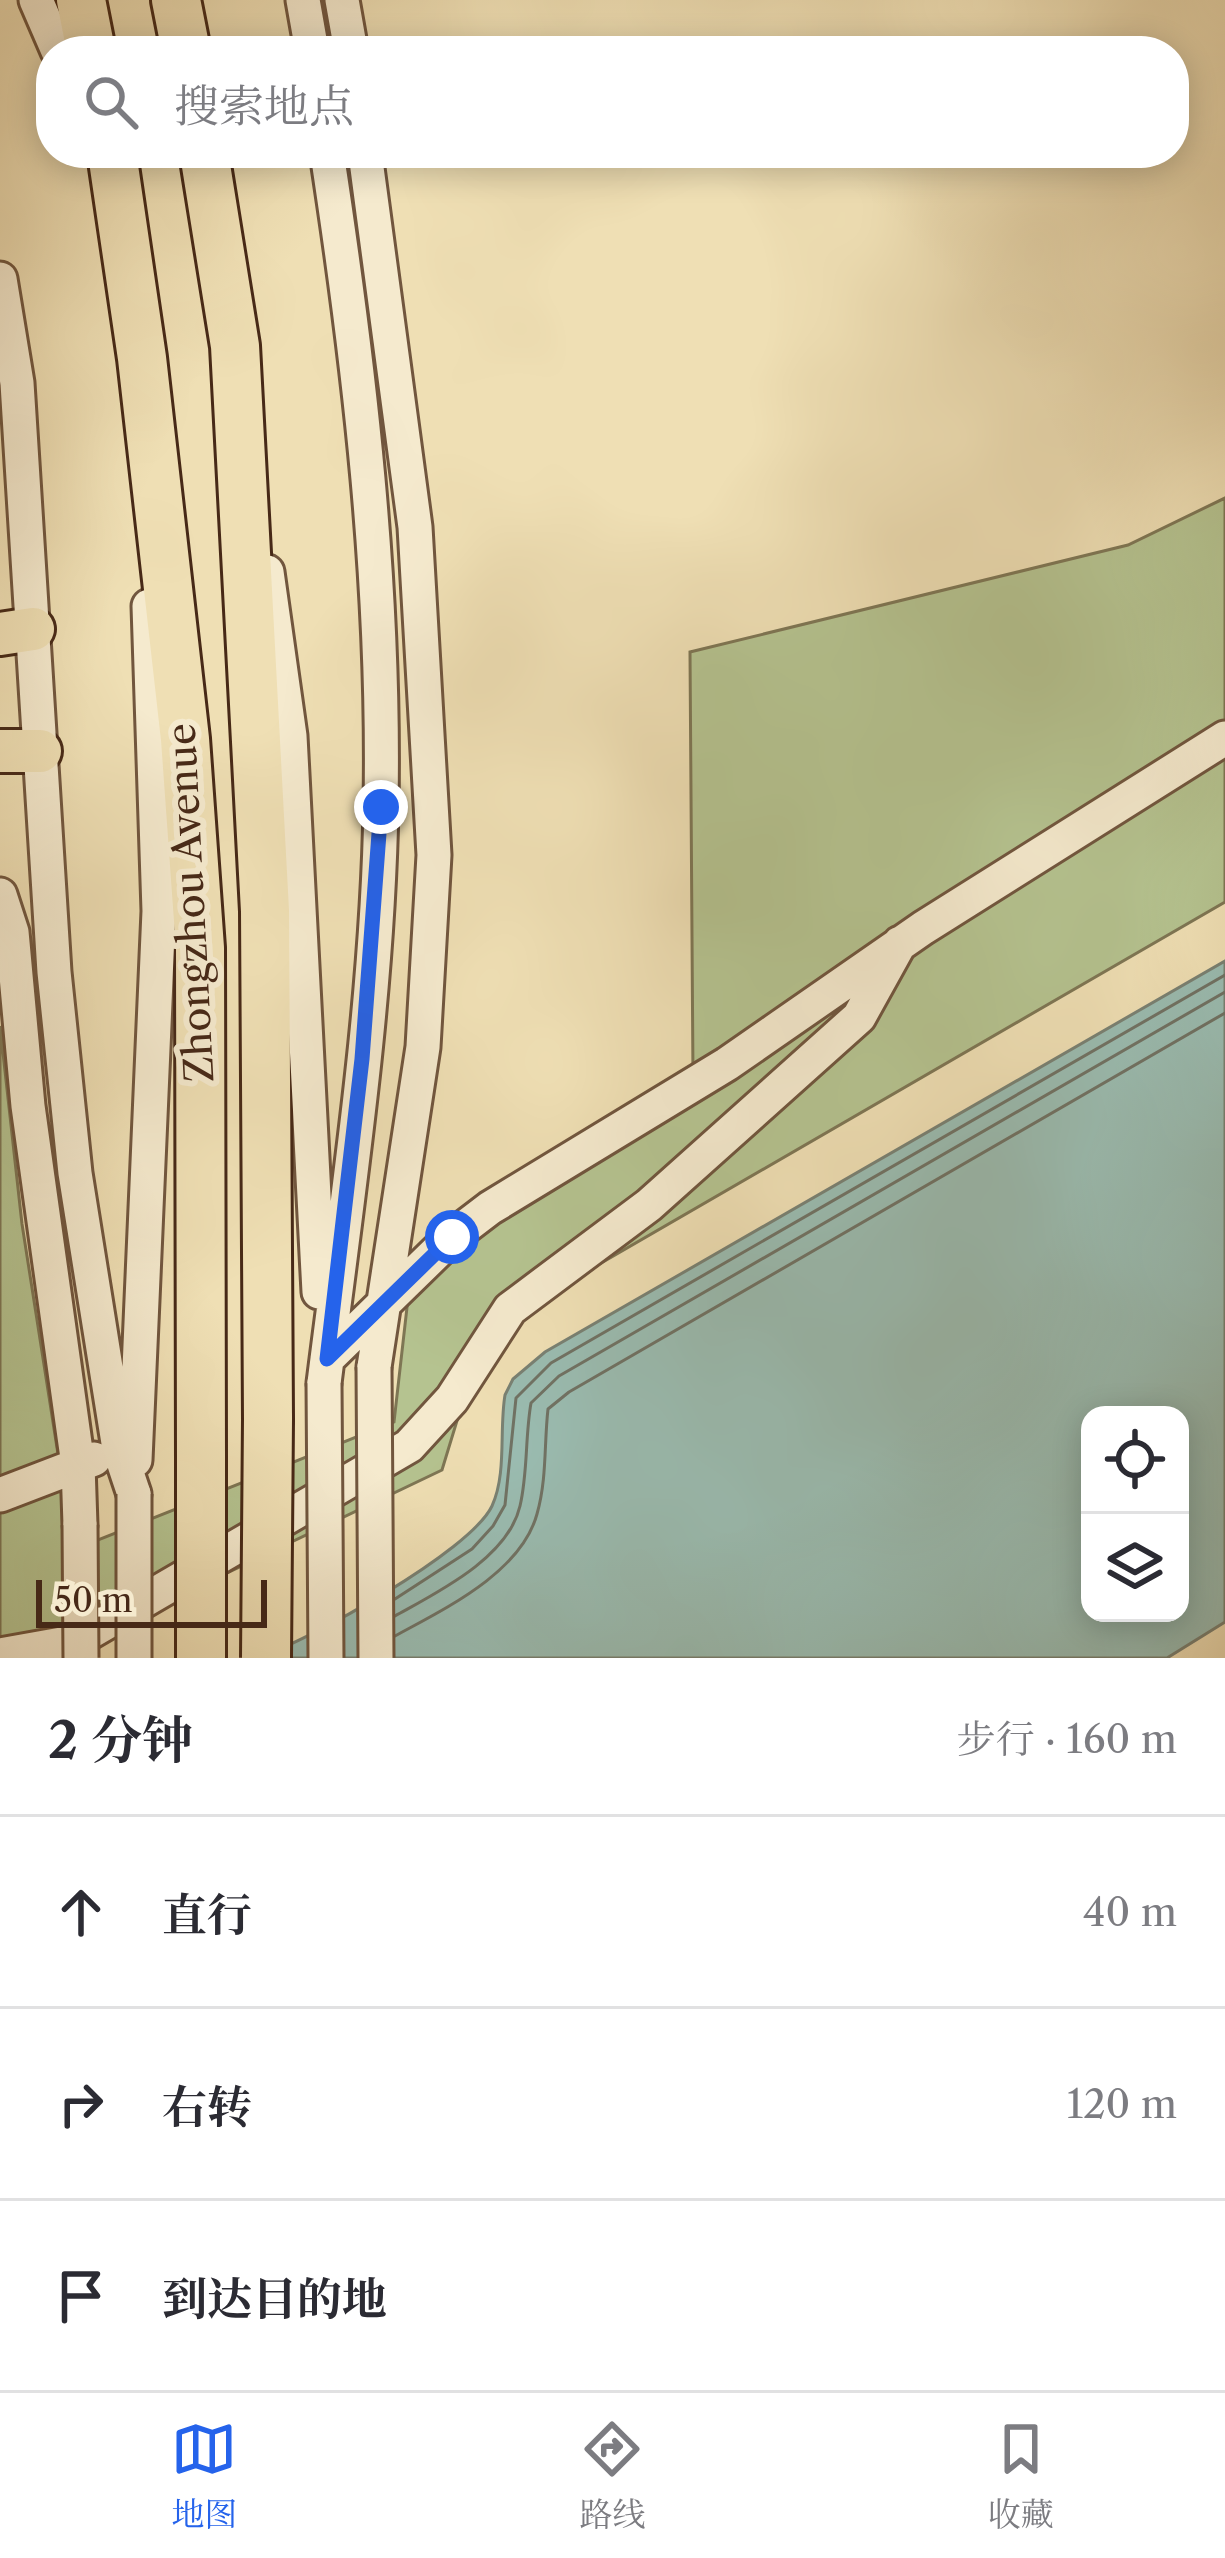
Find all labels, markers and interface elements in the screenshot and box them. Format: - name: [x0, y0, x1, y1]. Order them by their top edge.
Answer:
- search box: [36, 36, 1189, 168]
- icon: search: [78, 69, 144, 135]
- text: 搜索地点: [174, 78, 354, 134]
- street label: Zhongzhou Avenue: [157, 722, 223, 1084]
- route end: [354, 780, 408, 834]
- route start: [425, 1210, 479, 1264]
- map controls: [1081, 1406, 1189, 1622]
- button: locate: [1081, 1406, 1189, 1514]
- button: layers: [1081, 1514, 1189, 1622]
- scale bar: [36, 1574, 267, 1627]
- text: 50 m: [54, 1580, 132, 1621]
- text: 2 分钟: [48, 1709, 193, 1771]
- text: 步行 · 160 m: [957, 1715, 1177, 1763]
- icon: ahead: [48, 1879, 114, 1945]
- text: 直行: [162, 1887, 252, 1943]
- text: 40 m: [1083, 1888, 1177, 1936]
- icon: right: [48, 2071, 114, 2137]
- text: 右转: [162, 2079, 252, 2135]
- text: 120 m: [1067, 2080, 1177, 2128]
- icon: arrive: [48, 2263, 114, 2329]
- text: 到达目的地: [162, 2271, 387, 2327]
- tab: 地图: [171, 2416, 237, 2535]
- tab: 路线: [579, 2416, 645, 2535]
- tab: 收藏: [988, 2416, 1054, 2535]

